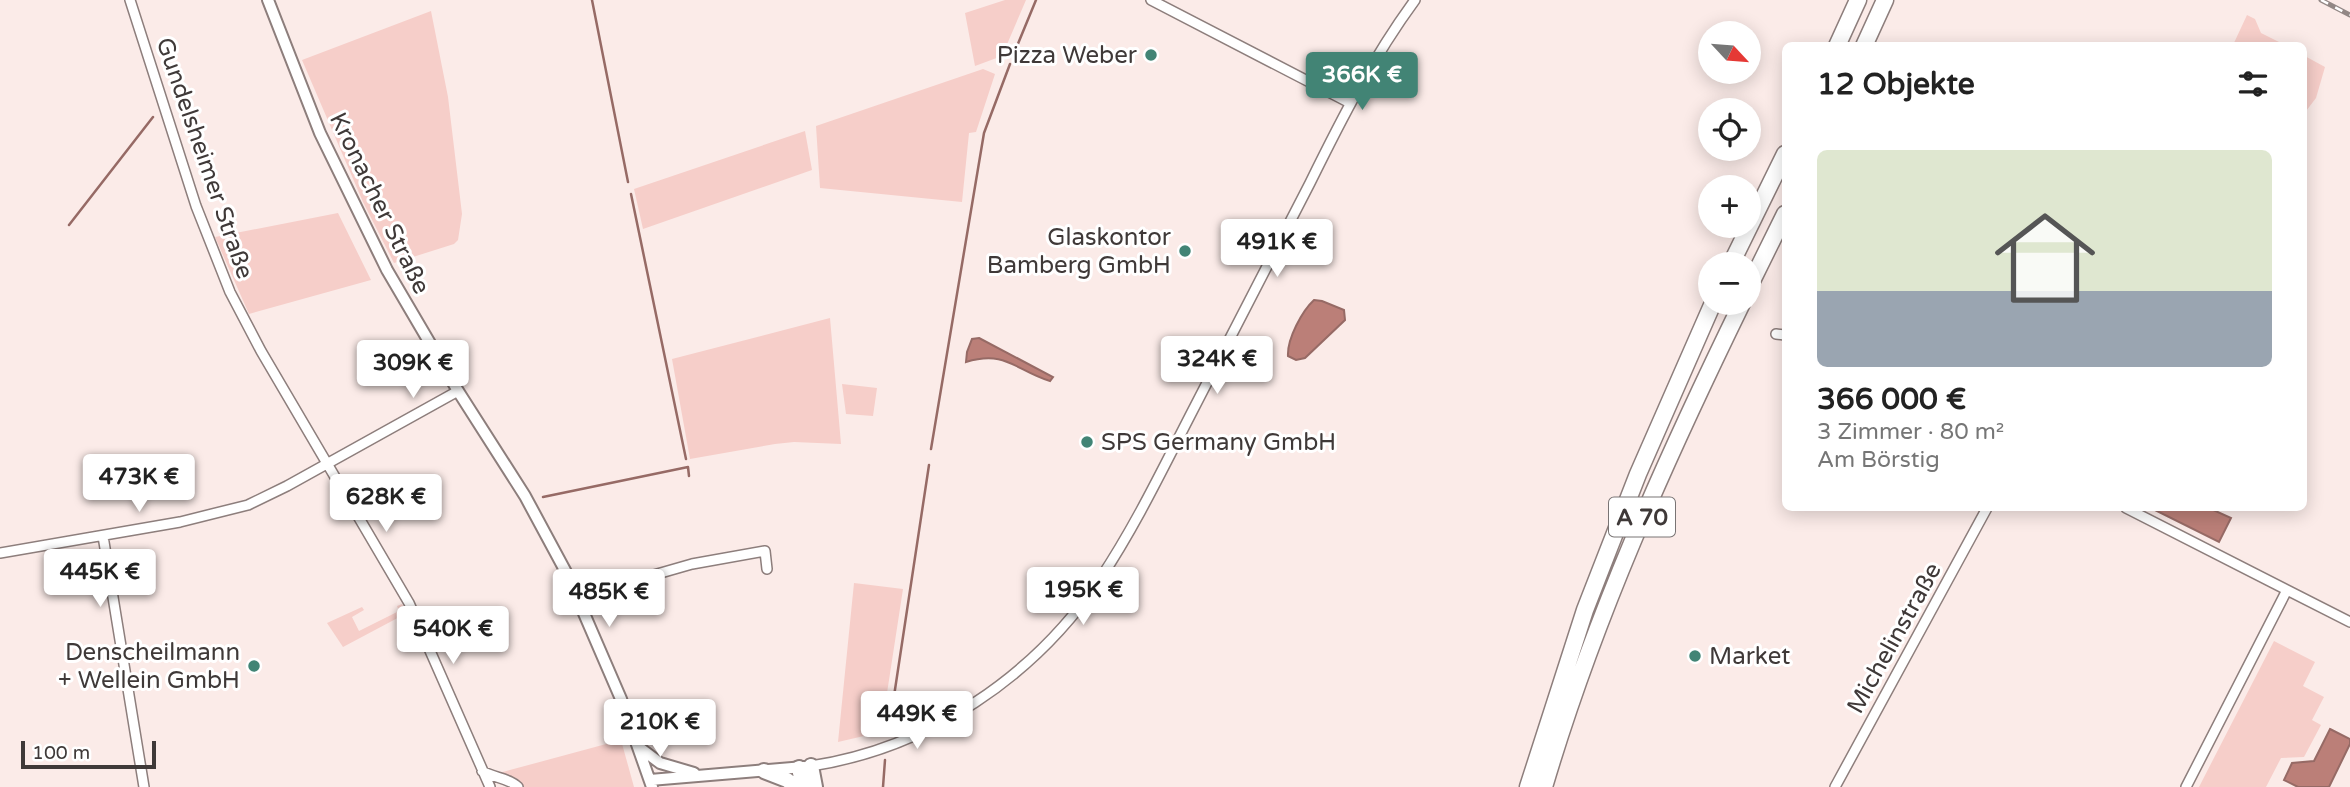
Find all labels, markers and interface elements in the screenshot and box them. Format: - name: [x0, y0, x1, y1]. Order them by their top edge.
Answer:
- north arrow: [1698, 21, 1760, 84]
- map controls: [1698, 21, 1761, 315]
- street label: Gundelsheimer Straße: [150, 34, 259, 283]
- place label: Pizza Weber: [997, 41, 1138, 70]
- marker: Pizza Weber: [1143, 47, 1159, 63]
- pin: 366K €: [1305, 52, 1419, 112]
- text: 366K €: [1322, 61, 1402, 89]
- icon: filters: [2234, 65, 2272, 103]
- text: 12 Objekte: [1817, 66, 1975, 103]
- button: locate: [1698, 98, 1761, 161]
- street label: Kronacher Straße: [323, 108, 436, 299]
- button: +: [1698, 175, 1761, 238]
- icon: home: [1982, 195, 2108, 321]
- pin: 491K €: [1220, 219, 1334, 279]
- place label: Glaskontor Bamberg GmbH: [987, 223, 1172, 280]
- text: 491K €: [1237, 228, 1317, 256]
- marker: Glaskontor Bamberg GmbH: [1177, 243, 1193, 259]
- button: −: [1698, 252, 1761, 315]
- pin: 324K €: [1160, 336, 1274, 396]
- pin: 309K €: [356, 340, 470, 400]
- text: 324K €: [1177, 345, 1257, 373]
- text: 309K €: [373, 349, 453, 377]
- text: 366 000 €: [1817, 381, 1966, 418]
- text: 3 Zimmer · 80 m²: [1817, 418, 2004, 446]
- place label: SPS Germany GmbH: [1101, 428, 1336, 457]
- marker: SPS Germany GmbH: [1079, 434, 1095, 450]
- text: Am Börstig: [1817, 446, 1940, 474]
- pin: 473K €: [82, 454, 196, 514]
- text: 473K €: [99, 463, 179, 491]
- pin: 628K €: [329, 475, 443, 534]
- text: 628K €: [346, 483, 426, 511]
- road number: A 70: [1609, 498, 1675, 537]
- pin: 445K €: [43, 550, 157, 609]
- text: 445K €: [60, 558, 140, 586]
- street label: Michelinstraße: [1841, 558, 1948, 719]
- pin: 195K €: [1026, 568, 1140, 627]
- pin: 485K €: [552, 570, 666, 629]
- text: 195K €: [1043, 576, 1123, 604]
- text: 485K €: [569, 578, 649, 606]
- pin: 540K €: [396, 606, 510, 666]
- text: 540K €: [413, 615, 493, 643]
- place label: Denscheilmann + Wellein GmbH: [58, 638, 240, 695]
- place label: Market: [1709, 642, 1790, 671]
- marker: Market: [1687, 648, 1703, 664]
- marker: Denscheilmann + Wellein GmbH: [246, 658, 262, 674]
- pin: 449K €: [860, 692, 974, 751]
- pin: 210K €: [603, 700, 717, 759]
- text: 449K €: [877, 700, 957, 728]
- text: 210K €: [620, 708, 700, 736]
- scale bar: [21, 738, 156, 770]
- text: 100 m: [32, 742, 90, 764]

